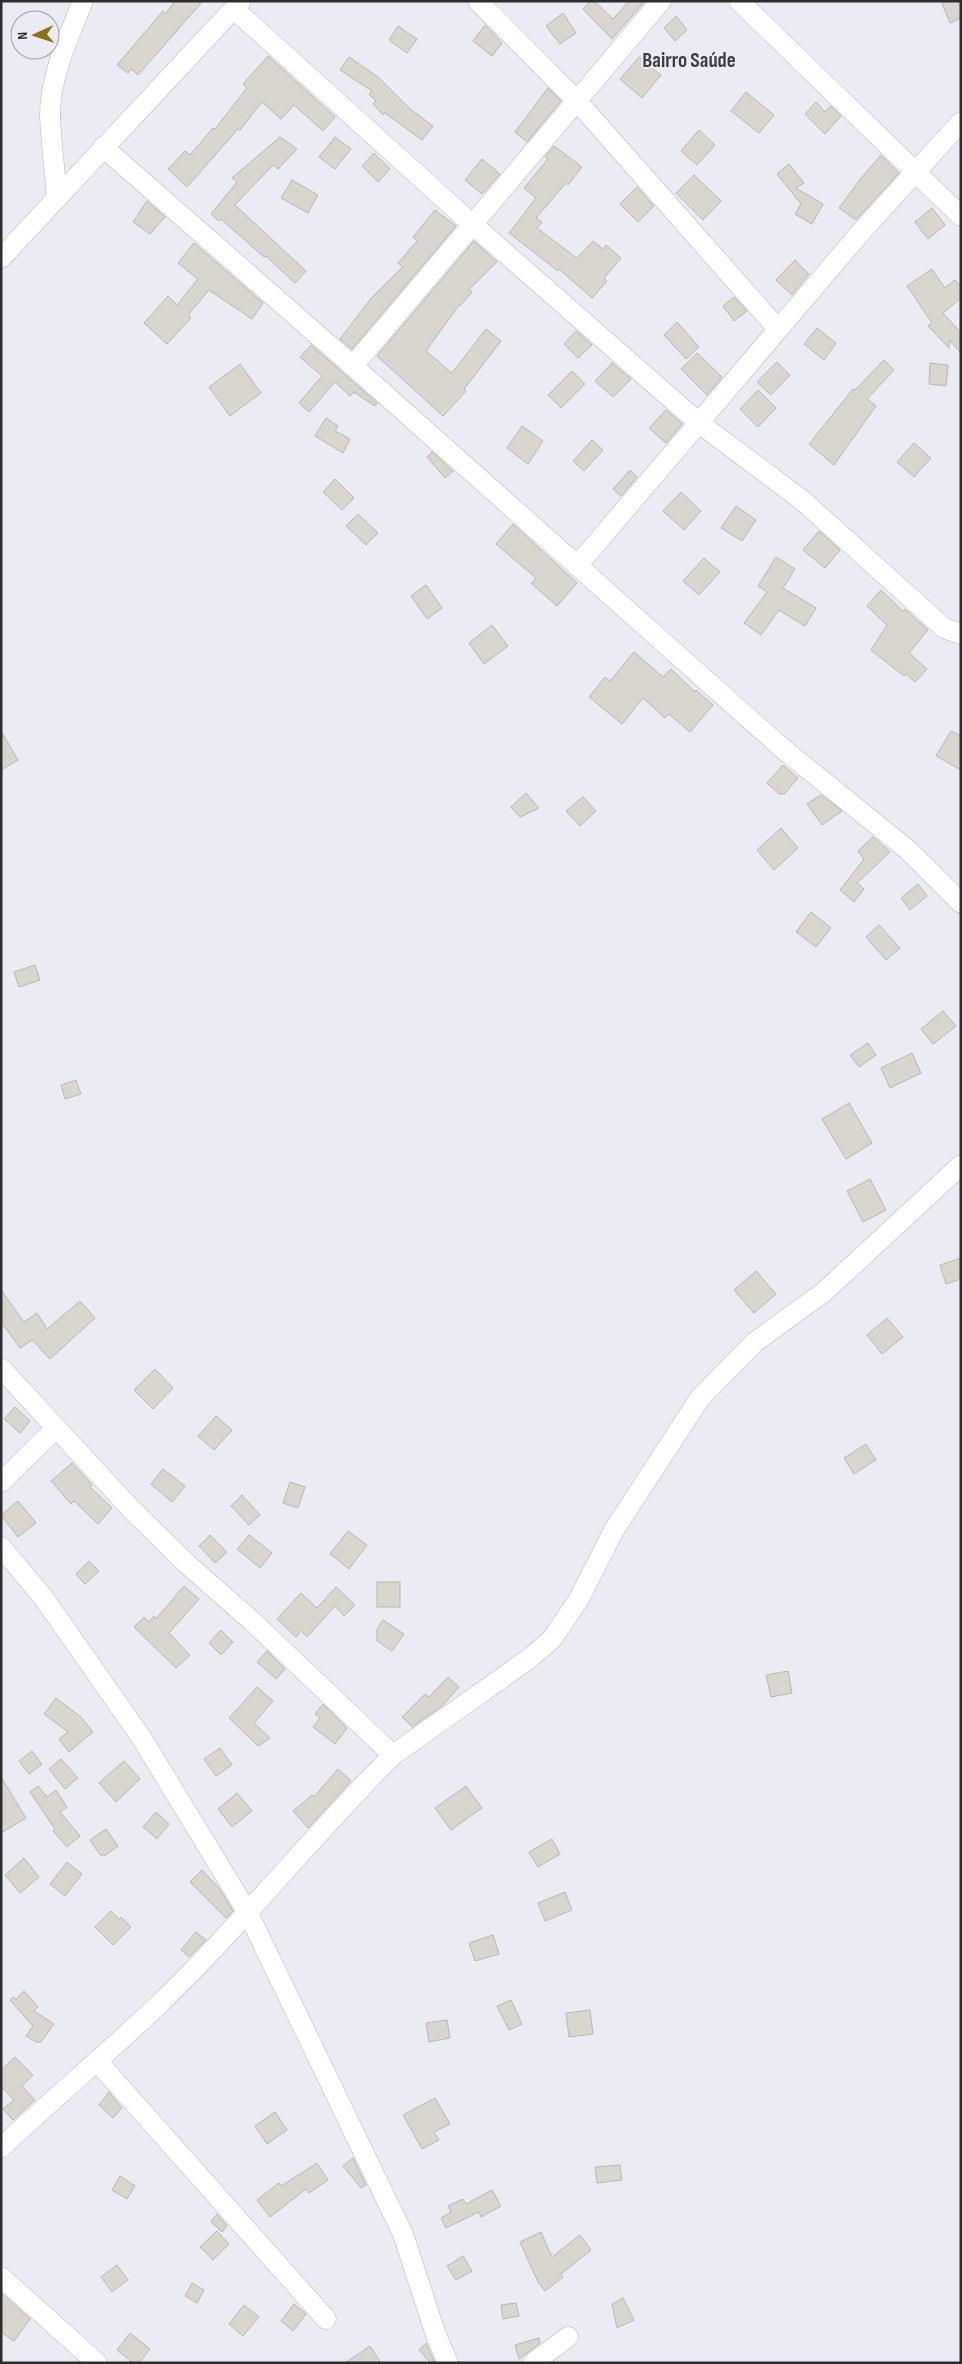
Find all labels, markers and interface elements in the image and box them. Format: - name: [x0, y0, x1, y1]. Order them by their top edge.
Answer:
- north arrow: [10, 10, 60, 60]
- text: N: [14, 31, 31, 40]
- district label: Bairro Saúde: [642, 48, 736, 73]

